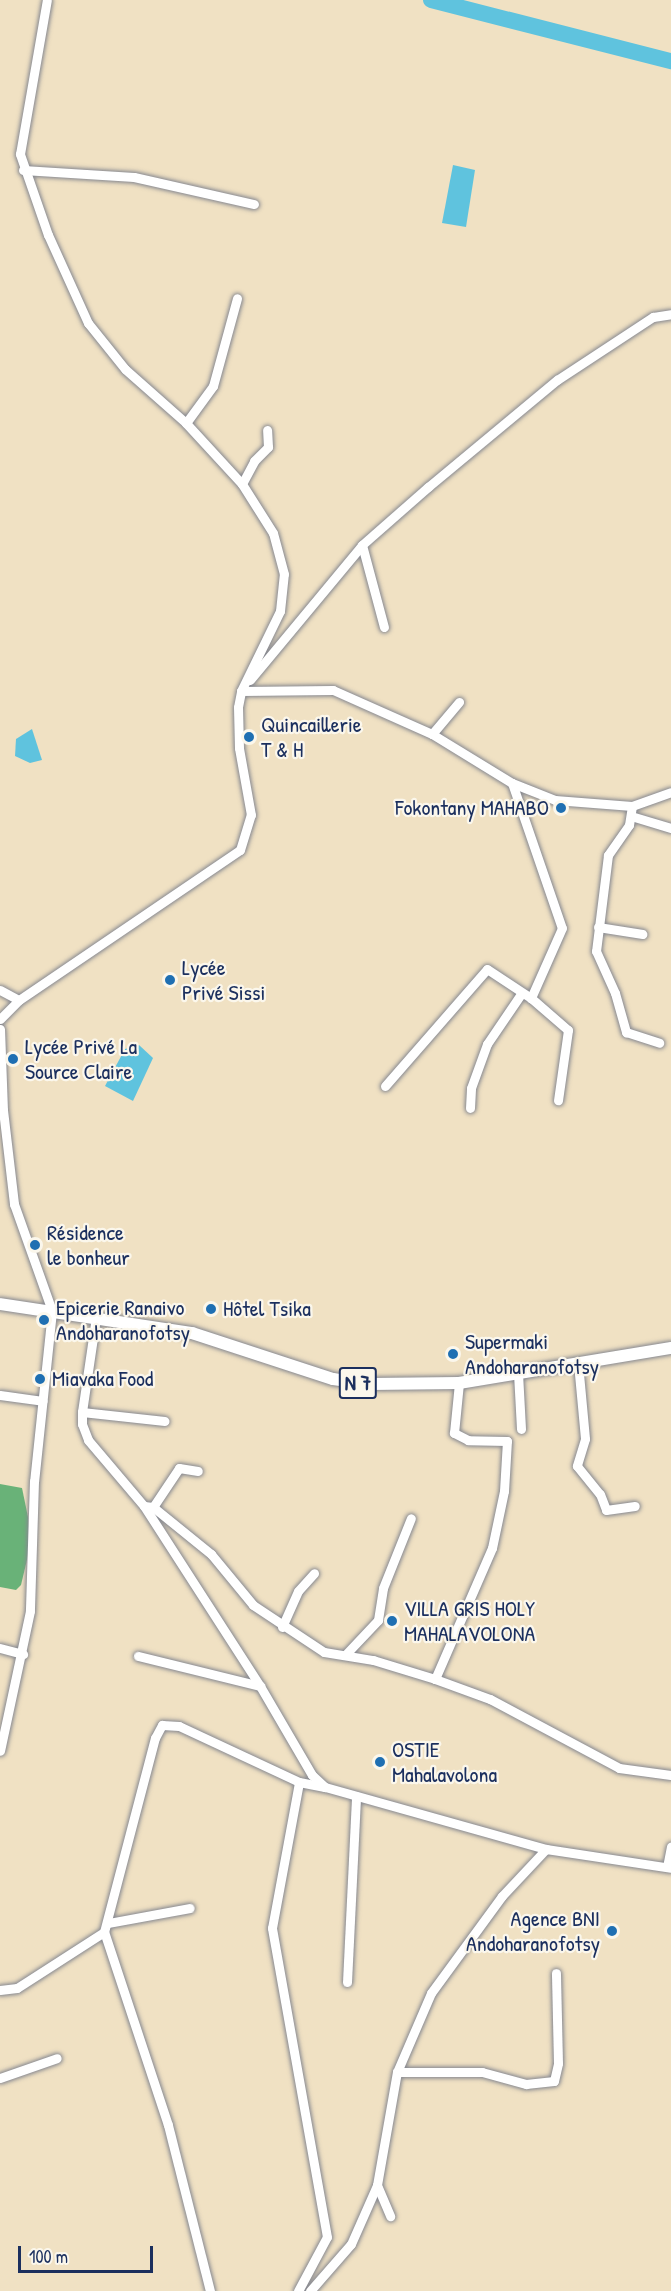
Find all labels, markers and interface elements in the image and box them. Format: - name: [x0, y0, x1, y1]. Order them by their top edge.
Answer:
- place label: Quincaillerie T & H: [261, 711, 362, 762]
- marker: Quincaillerie T & H: [242, 730, 256, 744]
- place label: Fokontany MAHABO: [395, 795, 549, 821]
- marker: Fokontany MAHABO: [554, 801, 568, 815]
- place label: Lycée Privé Sissi: [182, 954, 265, 1005]
- marker: Lycée Privé Sissi: [163, 973, 177, 987]
- place label: Lycée Privé La Source Claire: [25, 1033, 137, 1084]
- marker: Lycée Privé La Source Claire: [6, 1052, 20, 1066]
- place label: Résidence le bonheur: [47, 1219, 130, 1270]
- marker: Résidence le bonheur: [28, 1238, 42, 1252]
- place label: Epicerie Ranaivo Andoharanofotsy: [56, 1294, 190, 1346]
- place label: Hôtel Tsika: [223, 1296, 311, 1322]
- marker: Hôtel Tsika: [204, 1302, 218, 1316]
- marker: Epicerie Ranaivo Andoharanofotsy: [37, 1313, 51, 1327]
- place label: Supermaki Andoharanofotsy: [465, 1328, 599, 1380]
- marker: Supermaki Andoharanofotsy: [446, 1347, 460, 1361]
- road number: N 7: [338, 1365, 378, 1401]
- place label: Miavaka Food: [52, 1366, 153, 1392]
- marker: Miavaka Food: [33, 1372, 47, 1386]
- place label: VILLA GRIS HOLY MAHALAVOLONA: [404, 1595, 535, 1646]
- marker: VILLA GRIS HOLY MAHALAVOLONA: [385, 1614, 399, 1628]
- place label: OSTIE Mahalavolona: [392, 1736, 497, 1788]
- marker: OSTIE Mahalavolona: [373, 1755, 387, 1769]
- place label: Agence BNI Andoharanofotsy: [466, 1905, 600, 1957]
- marker: Agence BNI Andoharanofotsy: [605, 1924, 619, 1938]
- scale bar: [21, 2234, 156, 2272]
- text: 100 m: [29, 2244, 68, 2269]

